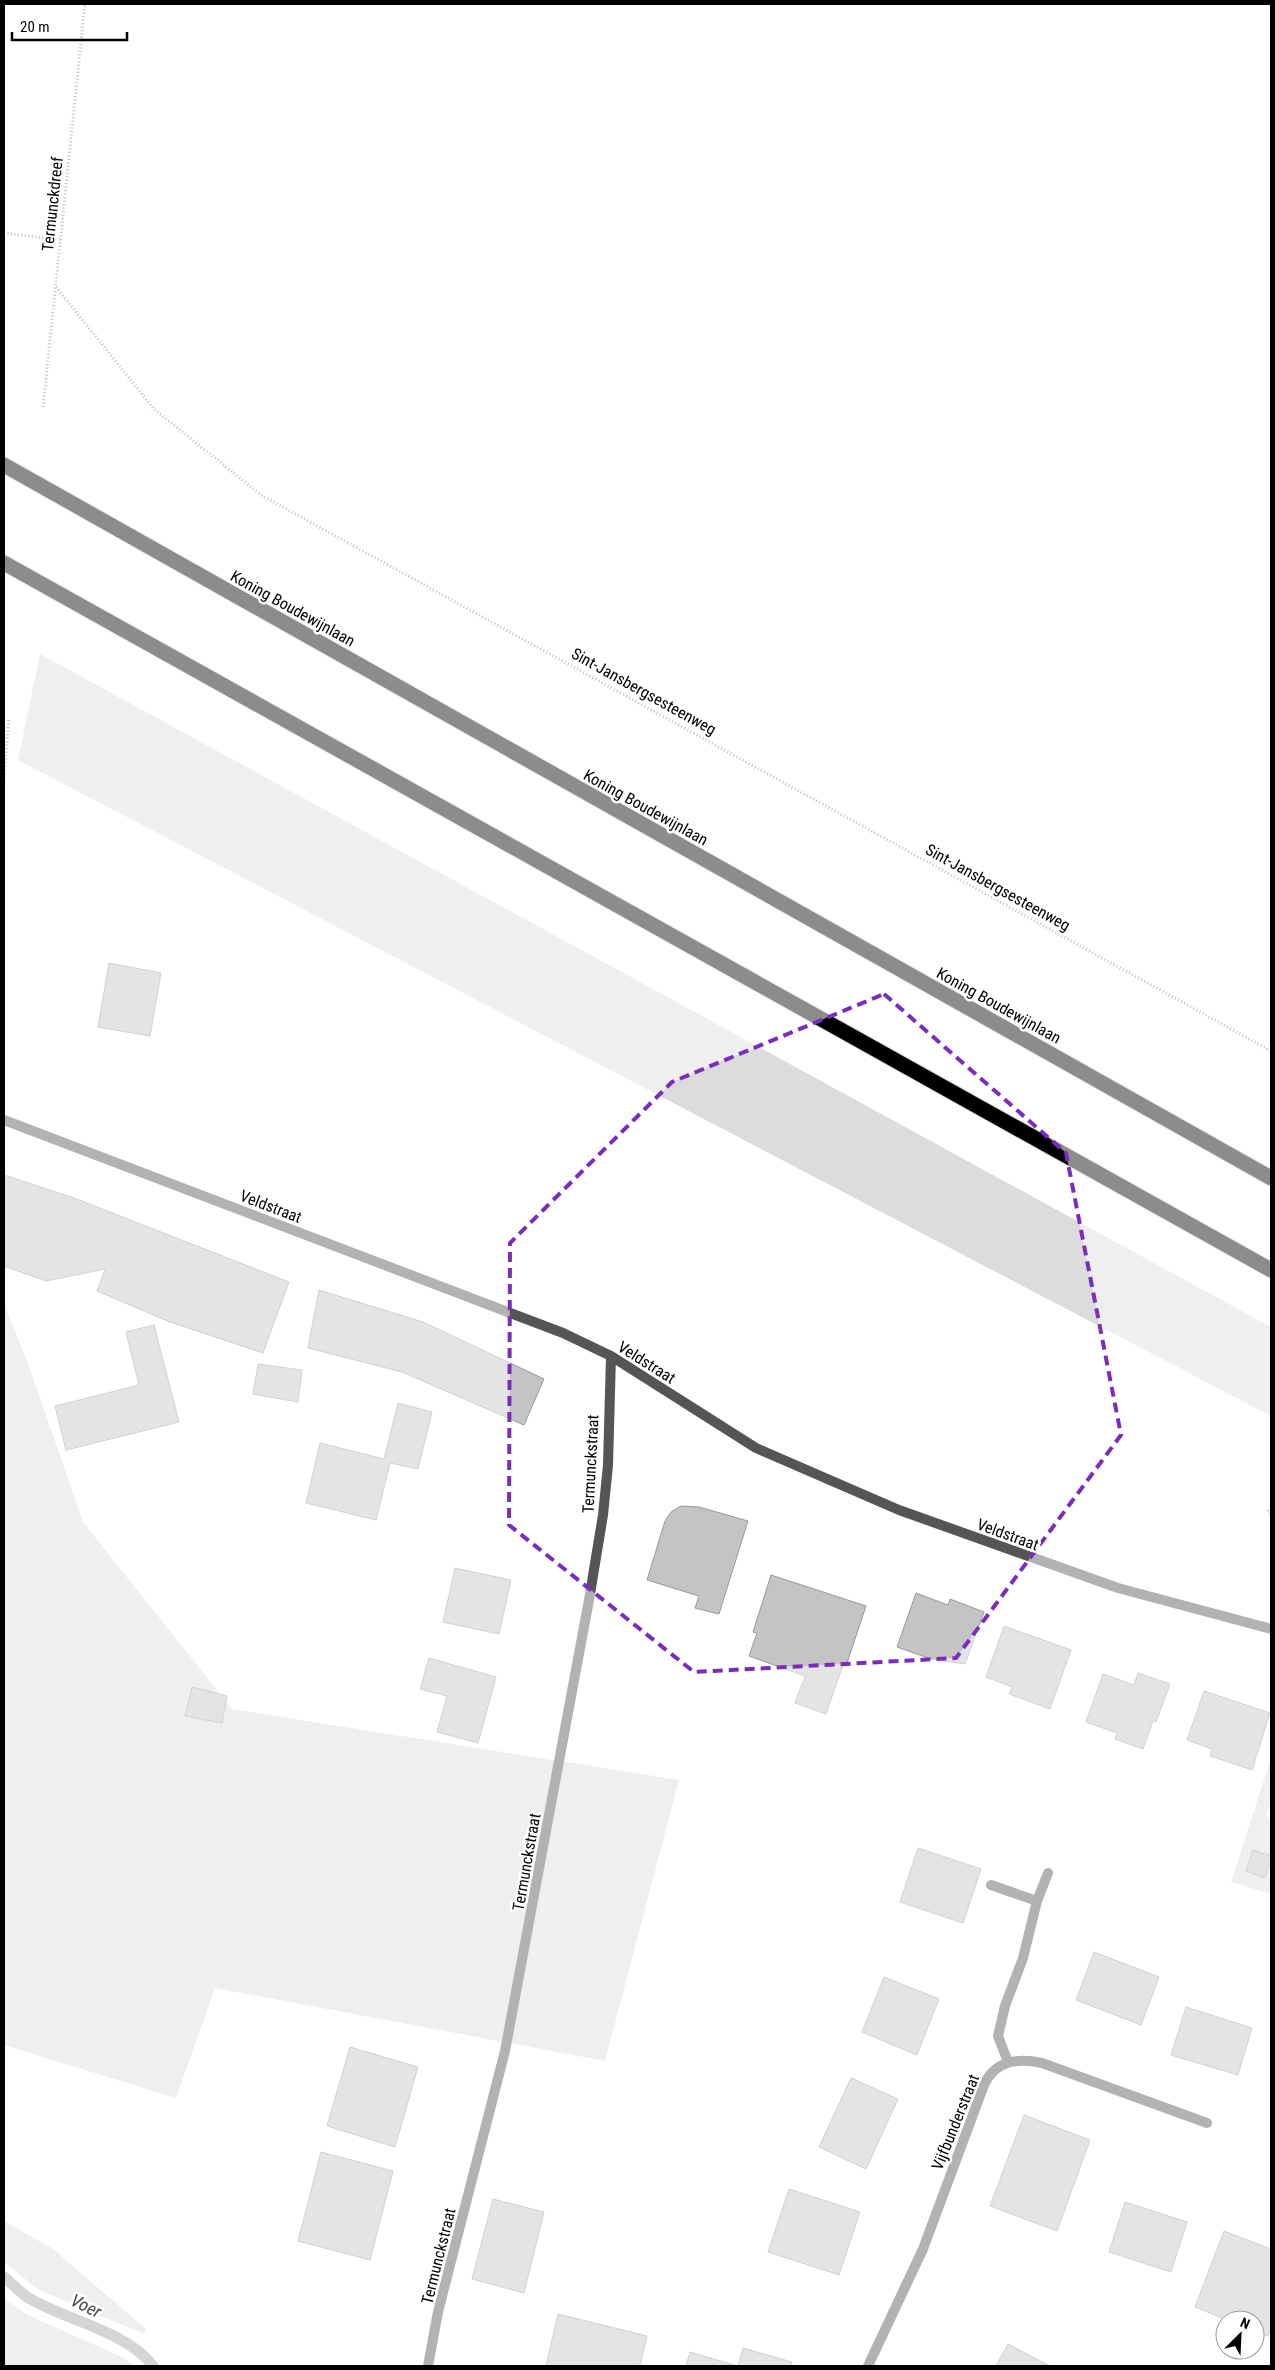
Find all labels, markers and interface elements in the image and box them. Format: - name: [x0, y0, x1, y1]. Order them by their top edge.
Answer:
- scale bar: [12, 10, 128, 42]
- text: 20 m: [20, 18, 50, 36]
- street label: Termunckdreef: [38, 156, 67, 252]
- street label: Koning Boudewijnlaan: [227, 566, 358, 651]
- street label: Sint-Jansbergsesteenweg: [568, 644, 719, 739]
- street label: Koning Boudewijnlaan: [580, 765, 711, 850]
- street label: Sint-Jansbergsesteenweg: [922, 840, 1073, 935]
- street label: Koning Boudewijnlaan: [933, 963, 1064, 1048]
- street label: Veldstraat: [237, 1186, 305, 1227]
- street label: Veldstraat: [614, 1337, 679, 1388]
- street label: Termunckstraat: [578, 1414, 603, 1514]
- street label: Veldstraat: [974, 1515, 1042, 1554]
- street label: Termunckstraat: [509, 1812, 544, 1912]
- street label: Vijfbunderstraat: [928, 2071, 983, 2173]
- street label: Termunckstraat: [417, 2206, 460, 2306]
- water label: Voer: [67, 2289, 106, 2322]
- north arrow: [1215, 2310, 1265, 2360]
- text: N: [1238, 2314, 1252, 2332]

